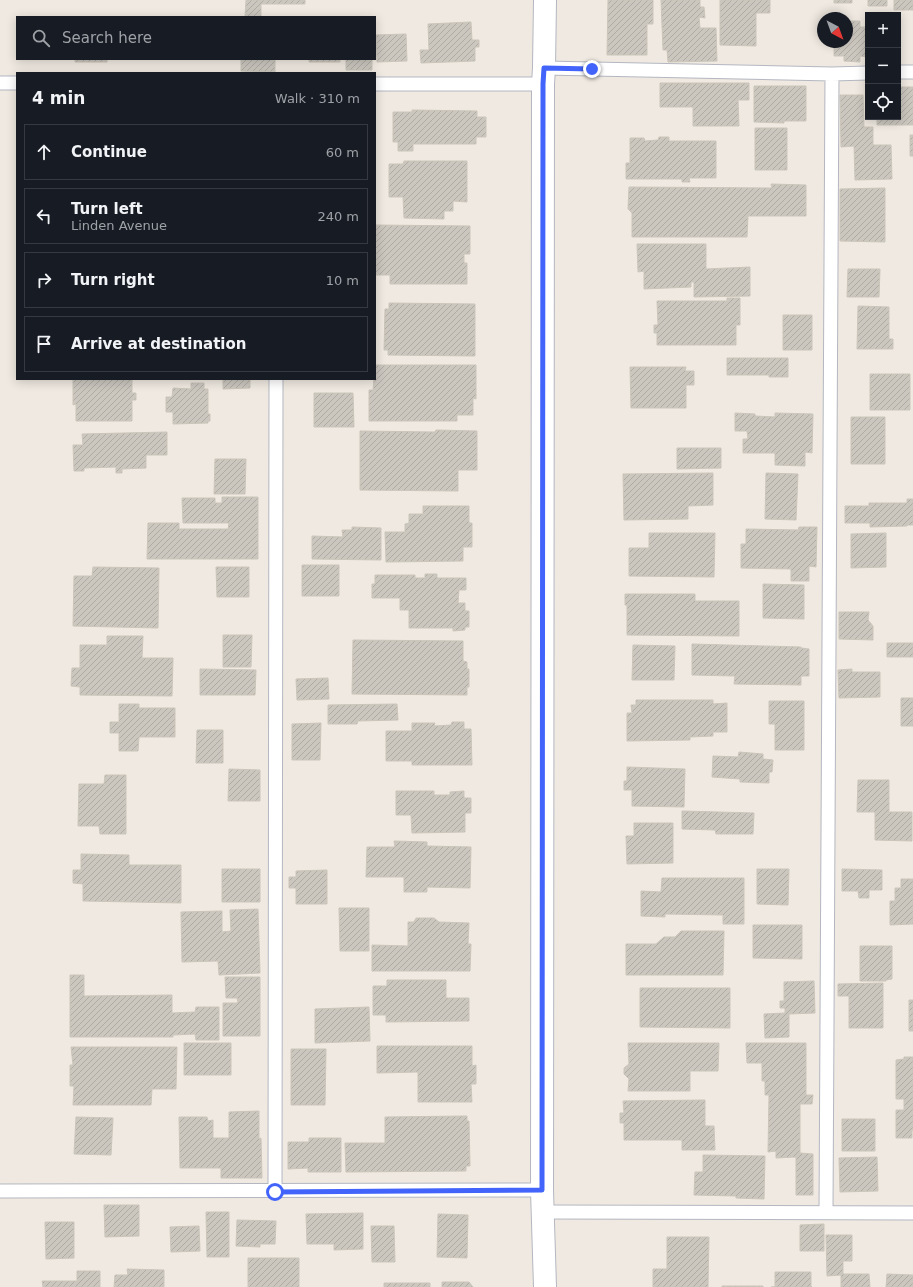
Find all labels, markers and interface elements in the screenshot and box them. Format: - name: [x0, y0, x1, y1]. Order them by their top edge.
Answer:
- north arrow: [817, 12, 853, 48]
- map controls: [865, 12, 901, 120]
- button: +: [865, 12, 901, 48]
- search box: [16, 16, 376, 60]
- icon: search: [30, 27, 52, 49]
- text: Search here: [62, 29, 152, 47]
- button: −: [865, 48, 901, 84]
- route end: [583, 60, 601, 78]
- button: locate: [865, 84, 901, 120]
- text: 4 min: [32, 88, 85, 108]
- text: Walk · 310 m: [275, 91, 360, 106]
- icon: ahead: [33, 141, 55, 163]
- text: Continue: [71, 143, 147, 161]
- text: 60 m: [326, 145, 359, 160]
- text: Turn left: [71, 200, 143, 218]
- icon: left: [33, 205, 55, 227]
- text: 240 m: [317, 209, 359, 224]
- text: Linden Avenue: [71, 218, 167, 233]
- icon: right: [33, 269, 55, 291]
- text: Turn right: [71, 271, 155, 289]
- text: 10 m: [326, 273, 359, 288]
- icon: arrive: [33, 333, 55, 355]
- text: Arrive at destination: [71, 335, 246, 353]
- route start: [266, 1183, 284, 1201]

